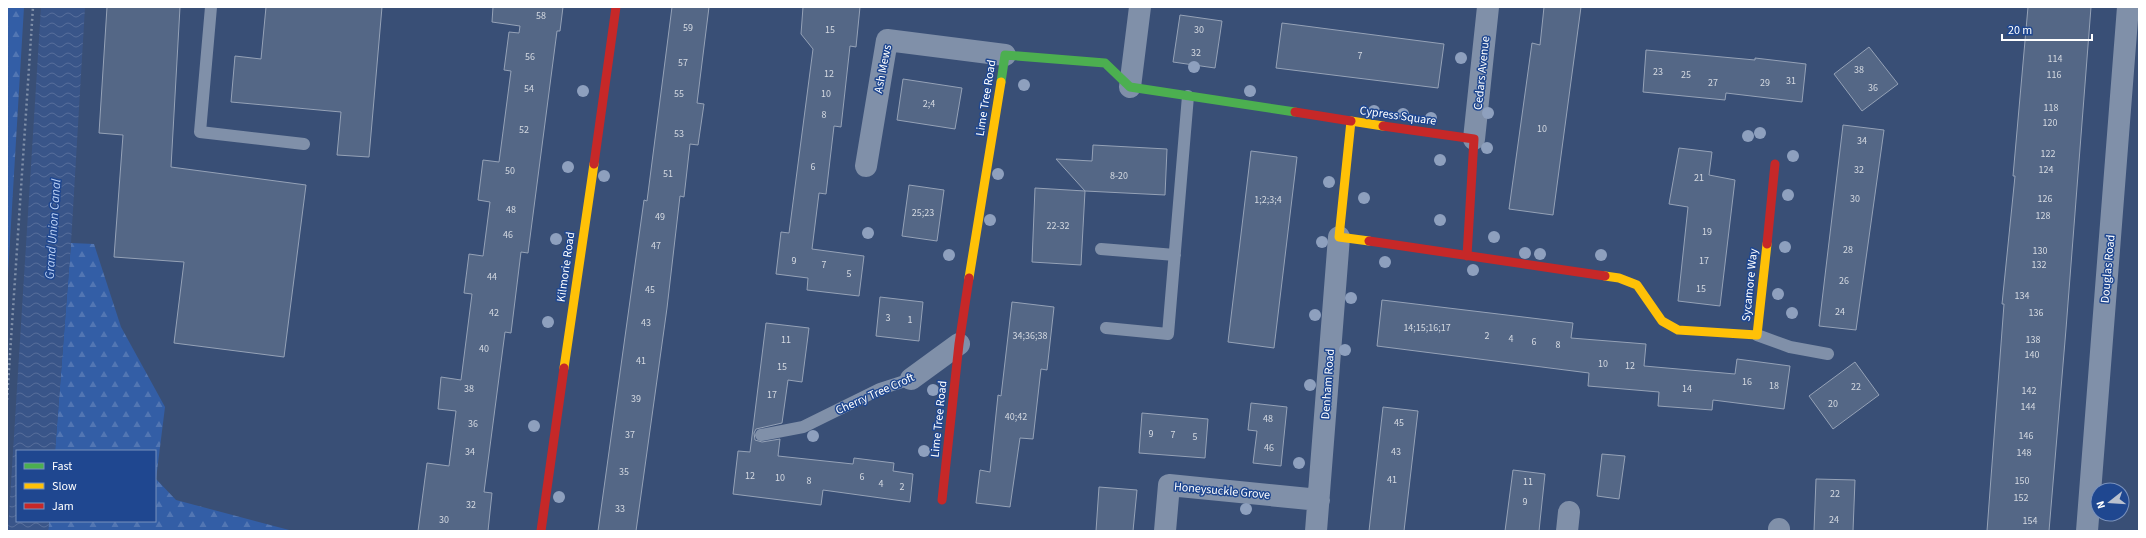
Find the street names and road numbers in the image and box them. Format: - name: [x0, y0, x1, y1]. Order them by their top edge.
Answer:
- street label: Cedars Avenue: [1470, 35, 1494, 111]
- street label: Ash Mews: [870, 43, 896, 95]
- street label: Lime Tree Road: [972, 59, 1000, 137]
- street label: Cypress Square: [1359, 102, 1437, 130]
- street label: Kilmorie Road: [553, 231, 579, 303]
- street label: Douglas Road: [2097, 234, 2119, 304]
- street label: Sycamore Way: [1738, 247, 1762, 322]
- street label: Denham Road: [1317, 348, 1339, 420]
- street label: Cherry Tree Croft: [833, 369, 917, 419]
- street label: Lime Tree Road: [927, 380, 951, 458]
- street label: Honeysuckle Grove: [1173, 478, 1271, 504]

